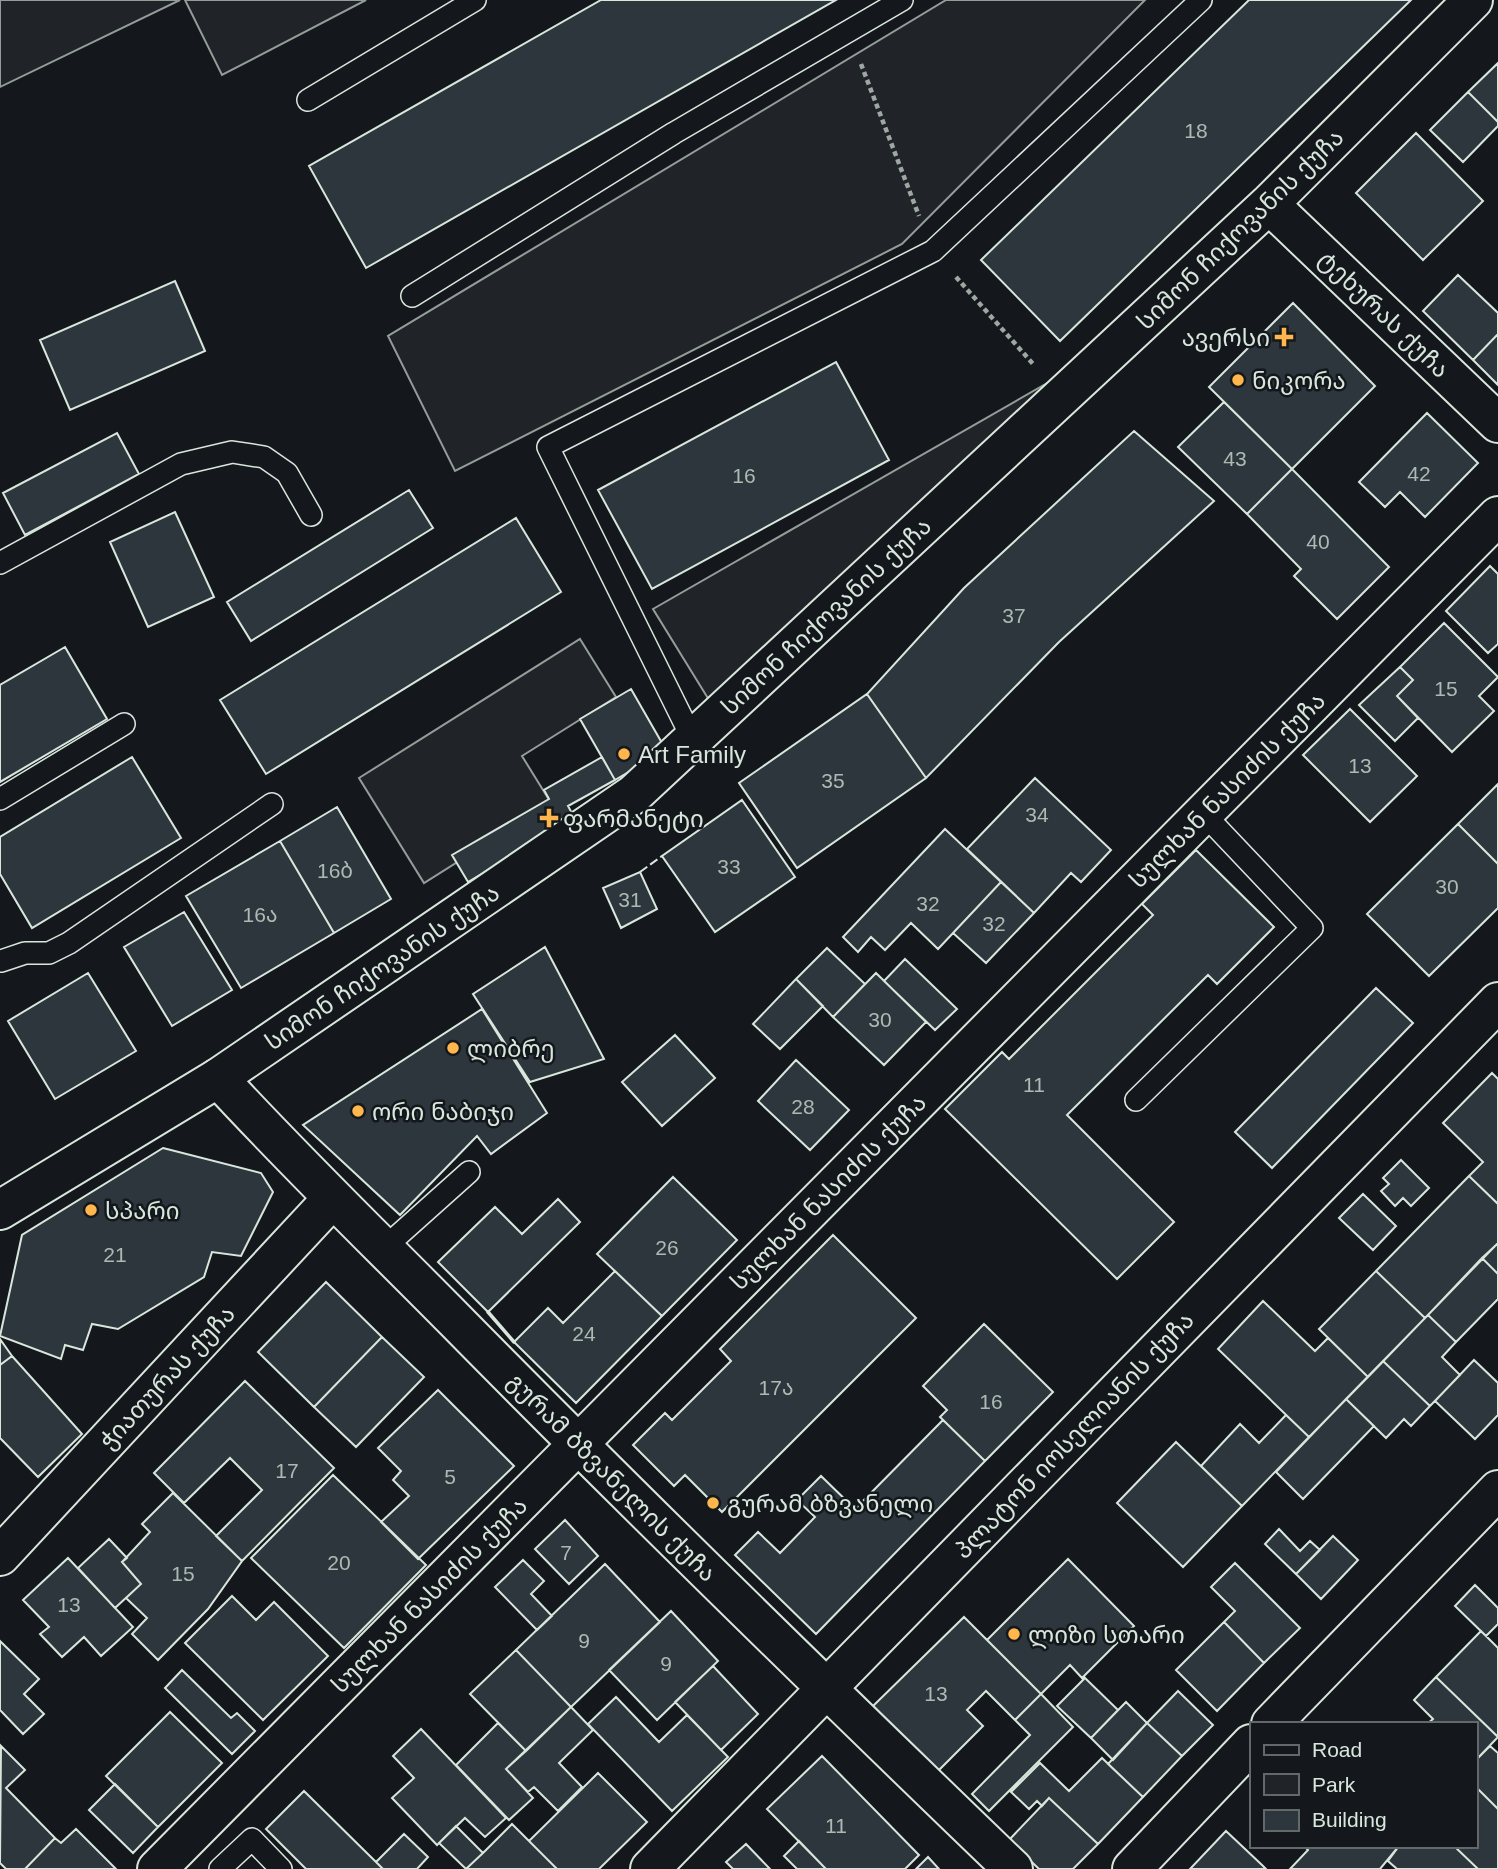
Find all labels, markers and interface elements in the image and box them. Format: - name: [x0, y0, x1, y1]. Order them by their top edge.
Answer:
- house number: 18: [1184, 119, 1208, 142]
- street label: სიმონ ჩიქოვანის ქუჩა: [1131, 123, 1350, 335]
- street label: ტეხურას ქუჩა: [1313, 245, 1455, 384]
- place label: ავერსი: [1182, 324, 1270, 352]
- marker: ავერსი: [1276, 329, 1292, 345]
- place label: ნიკორა: [1252, 367, 1346, 395]
- marker: ნიკორა: [1230, 372, 1246, 388]
- house number: 43: [1223, 447, 1247, 470]
- house number: 42: [1407, 462, 1431, 485]
- house number: 16: [732, 464, 756, 487]
- street label: სიმონ ჩიქოვანის ქუჩა: [716, 512, 937, 721]
- house number: 40: [1306, 530, 1330, 553]
- house number: 37: [1002, 604, 1026, 627]
- house number: 15: [1434, 677, 1458, 700]
- street label: სულხან ნასიძის ქუჩა: [1124, 687, 1331, 894]
- place label: Art Family: [638, 741, 746, 768]
- marker: Art Family: [616, 746, 632, 762]
- house number: 13: [1348, 754, 1372, 777]
- house number: 35: [821, 769, 845, 792]
- house number: 34: [1025, 803, 1049, 826]
- place label: ფარმანეტი: [563, 805, 704, 833]
- marker: ფარმანეტი: [541, 810, 557, 826]
- house number: 33: [717, 855, 741, 878]
- house number: 16ბ: [317, 859, 353, 882]
- house number: 30: [1435, 875, 1459, 898]
- street label: სიმონ ჩიქოვანის ქუჩა: [260, 879, 505, 1056]
- house number: 31: [618, 888, 642, 911]
- house number: 32: [916, 892, 940, 915]
- house number: 16ა: [243, 903, 277, 926]
- house number: 32: [982, 912, 1006, 935]
- house number: 30: [868, 1008, 892, 1031]
- place label: ლიბრე: [467, 1035, 555, 1063]
- marker: ლიბრე: [445, 1040, 461, 1056]
- house number: 11: [1023, 1073, 1045, 1096]
- street label: სულხან ნასიძის ქუჩა: [725, 1089, 932, 1296]
- house number: 28: [791, 1095, 815, 1118]
- place label: ორი ნაბიჯი: [372, 1098, 514, 1126]
- marker: ორი ნაბიჯი: [350, 1103, 366, 1119]
- place label: სპარი: [105, 1197, 180, 1224]
- marker: სპარი: [83, 1202, 99, 1218]
- house number: 26: [655, 1236, 679, 1259]
- house number: 21: [103, 1243, 127, 1266]
- street label: ჭიათურას ქუჩა: [94, 1300, 241, 1455]
- street label: პლატონ იოსელიანის ქუჩა: [949, 1306, 1200, 1564]
- house number: 24: [572, 1322, 596, 1345]
- street label: გურამ ბზვანელის ქუჩა: [502, 1367, 722, 1587]
- house number: 17ა: [759, 1376, 793, 1399]
- house number: 16: [979, 1390, 1003, 1413]
- house number: 17: [275, 1459, 299, 1482]
- house number: 5: [444, 1465, 456, 1488]
- place label: გურამ ბზვანელი: [727, 1490, 933, 1518]
- street label: სულხან ნასიძის ქუჩა: [326, 1492, 533, 1699]
- marker: გურამ ბზვანელი: [705, 1495, 721, 1511]
- house number: 7: [560, 1541, 572, 1564]
- house number: 20: [327, 1551, 351, 1574]
- house number: 15: [171, 1562, 195, 1585]
- house number: 13: [57, 1593, 81, 1616]
- place label: ლიზი სთარი: [1028, 1621, 1185, 1649]
- marker: ლიზი სთარი: [1006, 1626, 1022, 1642]
- house number: 9: [578, 1629, 590, 1652]
- house number: 9: [660, 1652, 672, 1675]
- house number: 13: [924, 1682, 948, 1705]
- legend: [1250, 1722, 1477, 1848]
- text: Road: [1312, 1738, 1362, 1761]
- text: Park: [1312, 1773, 1356, 1796]
- text: Building: [1312, 1808, 1387, 1831]
- house number: 11: [825, 1814, 847, 1837]

